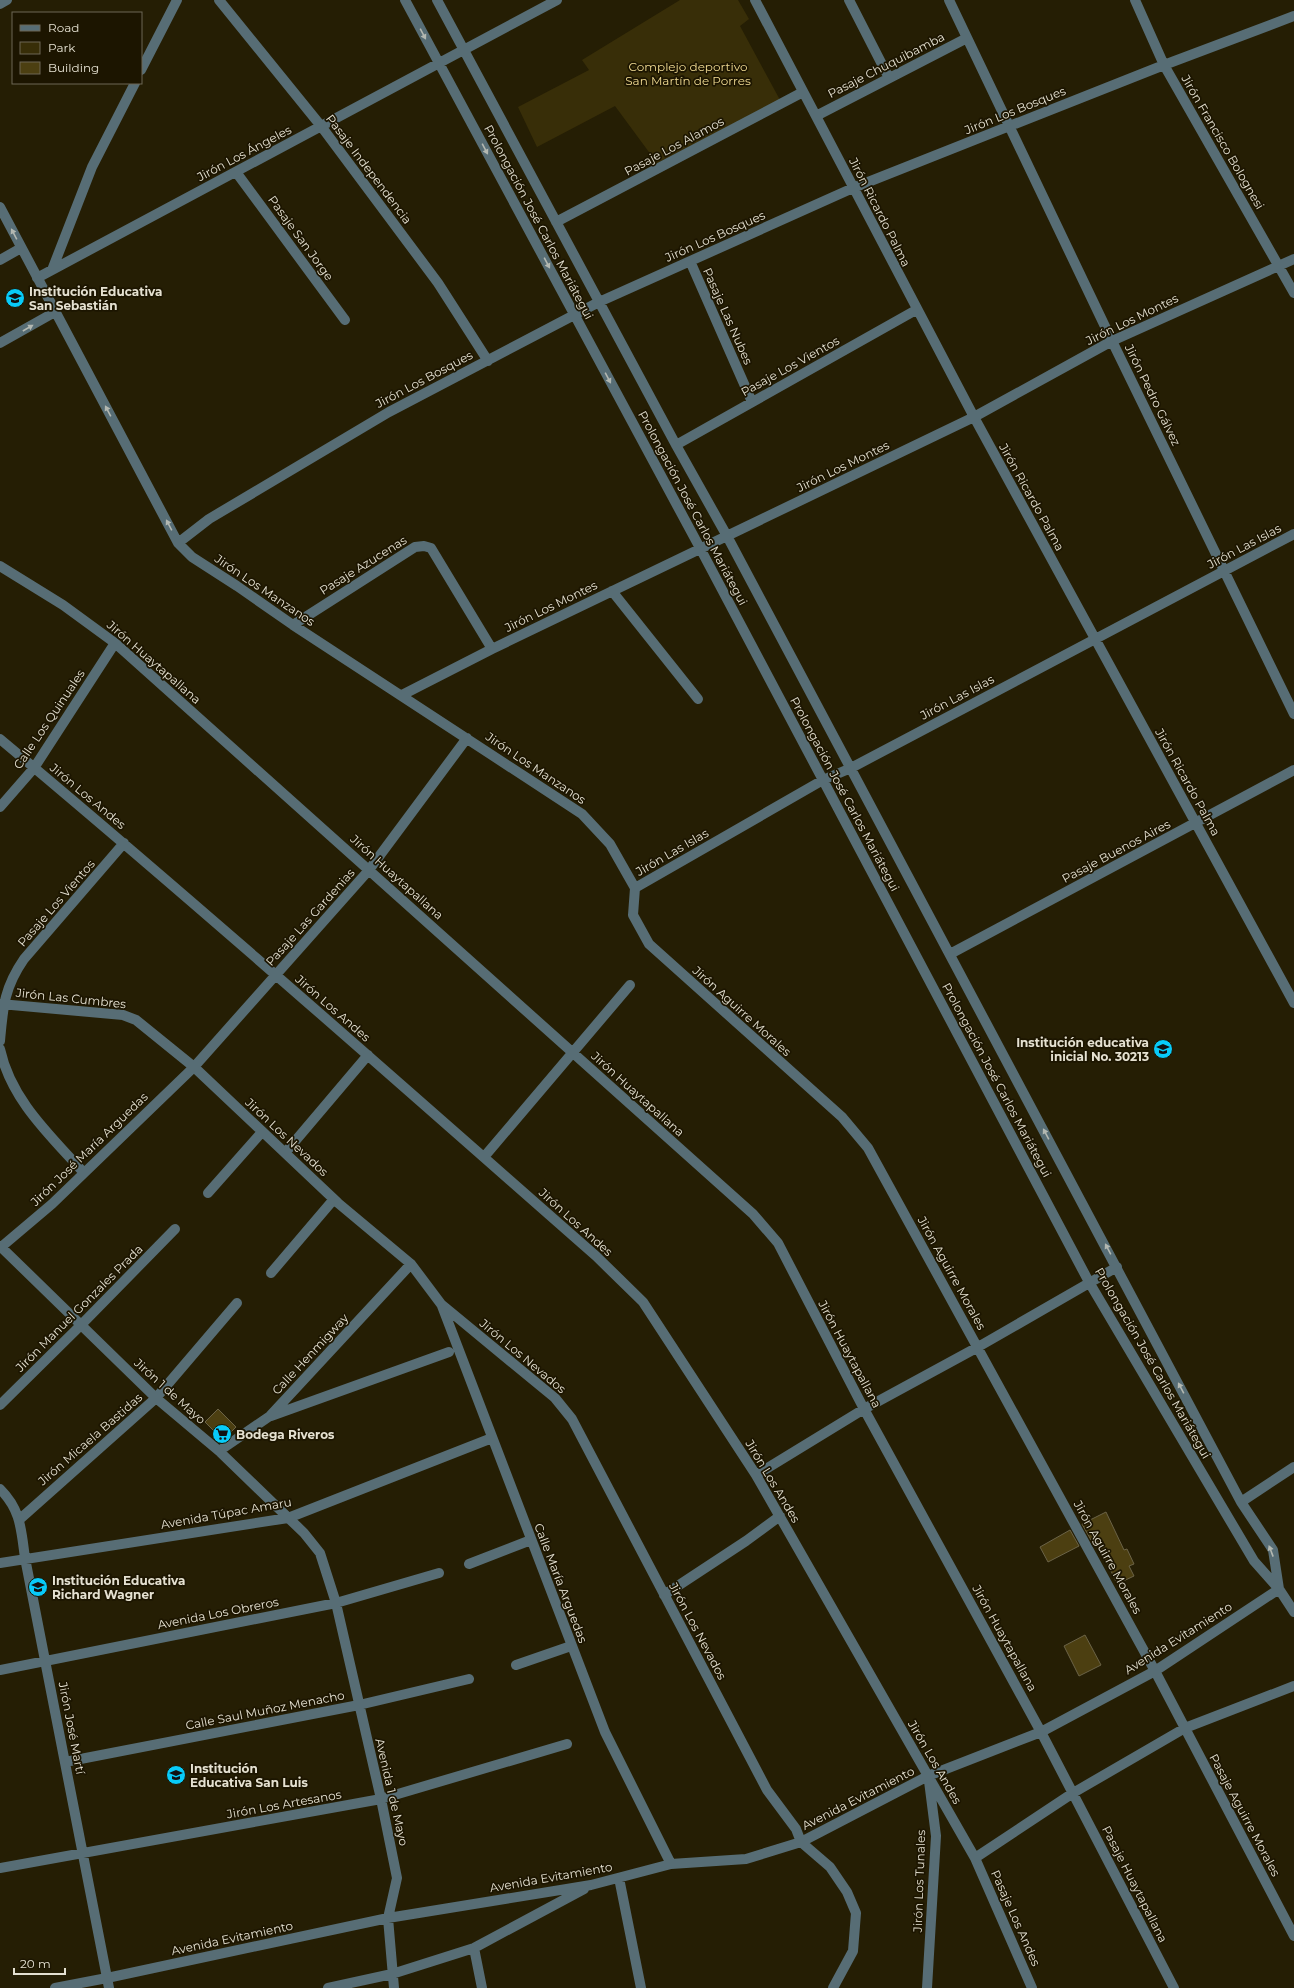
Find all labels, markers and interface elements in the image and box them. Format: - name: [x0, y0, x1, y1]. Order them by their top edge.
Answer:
- legend: [12, 12, 142, 84]
- text: Road: [48, 20, 79, 35]
- one-way arrow: [420, 29, 427, 40]
- street label: Pasaje Chuquibamba: [825, 29, 947, 101]
- text: Park: [48, 40, 76, 55]
- park label: Complejo deportivo San Martín de Porres: [625, 59, 751, 88]
- text: Building: [48, 60, 99, 75]
- street label: Jirón Francisco Bolognesi: [1178, 71, 1268, 212]
- street label: Jirón Los Bosques: [961, 83, 1068, 138]
- street label: Pasaje Independencia: [323, 111, 415, 227]
- street label: Pasaje Los Alamos: [622, 113, 726, 179]
- street label: Jirón Los Ángeles: [193, 122, 294, 185]
- street label: Prolongación José Carlos Mariátegui: [481, 122, 597, 322]
- one-way arrow: [482, 143, 488, 155]
- street label: Jirón Ricardo Palma: [846, 154, 914, 269]
- street label: Pasaje San Jorge: [265, 193, 337, 283]
- street label: Jirón Los Bosques: [662, 207, 767, 265]
- one-way arrow: [11, 228, 17, 240]
- one-way arrow: [543, 258, 550, 269]
- street label: Pasaje Las Nubes: [700, 265, 756, 367]
- place label: Institución Educativa San Sebastián: [29, 284, 162, 313]
- school or university icon: Institución Educativa San Sebastián: [4, 287, 26, 309]
- street label: Jirón Los Montes: [1082, 290, 1181, 348]
- one-way arrow: [22, 324, 33, 331]
- street label: Pasaje Los Vientos: [738, 333, 842, 399]
- street label: Jirón Pedro Gálvez: [1121, 341, 1184, 448]
- street label: Jirón Los Bosques: [372, 347, 475, 411]
- one-way arrow: [605, 372, 611, 384]
- one-way arrow: [104, 405, 111, 417]
- street label: Prolongación José Carlos Mariátegui: [635, 408, 751, 608]
- street label: Jirón Los Montes: [793, 437, 892, 495]
- street label: Jirón Ricardo Palma: [996, 440, 1068, 553]
- one-way arrow: [166, 520, 172, 531]
- street label: Jirón Las Islas: [1204, 520, 1284, 572]
- street label: Pasaje Azucenas: [317, 532, 409, 598]
- street label: Jirón Los Manzanos: [211, 550, 318, 629]
- street label: Jirón Los Montes: [501, 577, 600, 635]
- street label: Jirón Huaytapallana: [103, 616, 204, 707]
- street label: Calle Los Quinuales: [10, 666, 88, 772]
- street label: Jirón Las Islas: [917, 671, 997, 723]
- street label: Prolongación José Carlos Mariátegui: [787, 694, 903, 894]
- street label: Jirón Ricardo Palma: [1152, 725, 1224, 838]
- street label: Jirón Los Manzanos: [482, 728, 589, 807]
- street label: Jirón Los Andes: [46, 759, 129, 832]
- street label: Pasaje Buenos Aires: [1059, 816, 1173, 886]
- street label: Jirón Las Islas: [632, 825, 711, 879]
- street label: Jirón Huaytapallana: [347, 831, 446, 923]
- street label: Pasaje Los Vientos: [14, 856, 98, 950]
- street label: Pasaje Las Gardenias: [262, 865, 358, 969]
- street label: Jirón Aguirre Morales: [689, 962, 794, 1059]
- street label: Jirón Los Andes: [292, 971, 374, 1045]
- street label: Prolongación José Carlos Mariátegui: [939, 980, 1055, 1180]
- street label: Jirón Las Cumbres: [14, 985, 127, 1011]
- place label: Institución educativa inicial No. 30213: [1016, 1035, 1149, 1064]
- school or university icon: Institución educativa inicial No. 30213: [1152, 1038, 1174, 1060]
- street label: Jirón Huaytapallana: [588, 1048, 687, 1140]
- street label: Jirón José María Arguedas: [27, 1089, 151, 1210]
- street label: Jirón Los Nevados: [242, 1094, 332, 1179]
- one-way arrow: [1043, 1128, 1050, 1140]
- street label: Jirón Los Andes: [535, 1184, 616, 1259]
- street label: Jirón Aguirre Morales: [914, 1213, 989, 1332]
- street label: Jirón Manuel Gonzales Prada: [12, 1241, 146, 1375]
- one-way arrow: [1104, 1243, 1111, 1254]
- street label: Prolongación José Carlos Mariátegui: [1092, 1265, 1214, 1461]
- street label: Jirón Huaytapallana: [815, 1297, 885, 1410]
- street label: Calle Henmigway: [269, 1310, 352, 1398]
- street label: Jirón Los Nevados: [476, 1315, 569, 1397]
- street label: Jirón 1 de Mayo: [130, 1354, 209, 1427]
- one-way arrow: [1178, 1383, 1185, 1394]
- street label: Jirón Micaela Bastidas: [34, 1390, 145, 1489]
- supermarket icon: Bodega Riveros: [211, 1423, 233, 1445]
- place label: Bodega Riveros: [236, 1427, 335, 1442]
- street label: Jirón Los Andes: [742, 1436, 804, 1525]
- street label: Avenida Túpac Amaru: [159, 1494, 293, 1532]
- street label: Jirón Aguirre Morales: [1070, 1497, 1145, 1616]
- street label: Calle María Arguedas: [531, 1521, 591, 1645]
- one-way arrow: [1268, 1544, 1274, 1556]
- place label: Institución Educativa Richard Wagner: [52, 1573, 185, 1602]
- school or university icon: Institución Educativa Richard Wagner: [27, 1576, 49, 1598]
- street label: Jirón Los Nevados: [666, 1579, 730, 1682]
- street label: Jirón Huaytapallana: [969, 1581, 1041, 1694]
- street label: Avenida Los Obreros: [156, 1594, 280, 1632]
- street label: Avenida Evitamiento: [1121, 1599, 1235, 1677]
- street label: Jirón José Martí: [55, 1679, 88, 1776]
- street label: Calle Saul Muñoz Menacho: [184, 1687, 346, 1733]
- street label: Jirón Los Andes: [904, 1717, 965, 1807]
- street label: Avenida 1 de Mayo: [372, 1737, 412, 1847]
- street label: Pasaje Aguirre Morales: [1206, 1751, 1284, 1879]
- place label: Institución Educativa San Luis: [190, 1761, 308, 1790]
- street label: Avenida Evitamiento: [799, 1763, 917, 1833]
- school or university icon: Institución Educativa San Luis: [165, 1764, 187, 1786]
- street label: Jirón Los Artesanos: [225, 1787, 343, 1822]
- street label: Pasaje Huaytapallana: [1099, 1823, 1171, 1945]
- street label: Jirón Los Tunales: [910, 1829, 928, 1933]
- street label: Avenida Evitamiento: [488, 1859, 614, 1895]
- street label: Pasaje Los Andes: [988, 1868, 1044, 1968]
- street label: Avenida Evitamiento: [170, 1918, 294, 1958]
- scale bar: [14, 1950, 65, 1976]
- text: 20 m: [20, 1956, 51, 1971]

